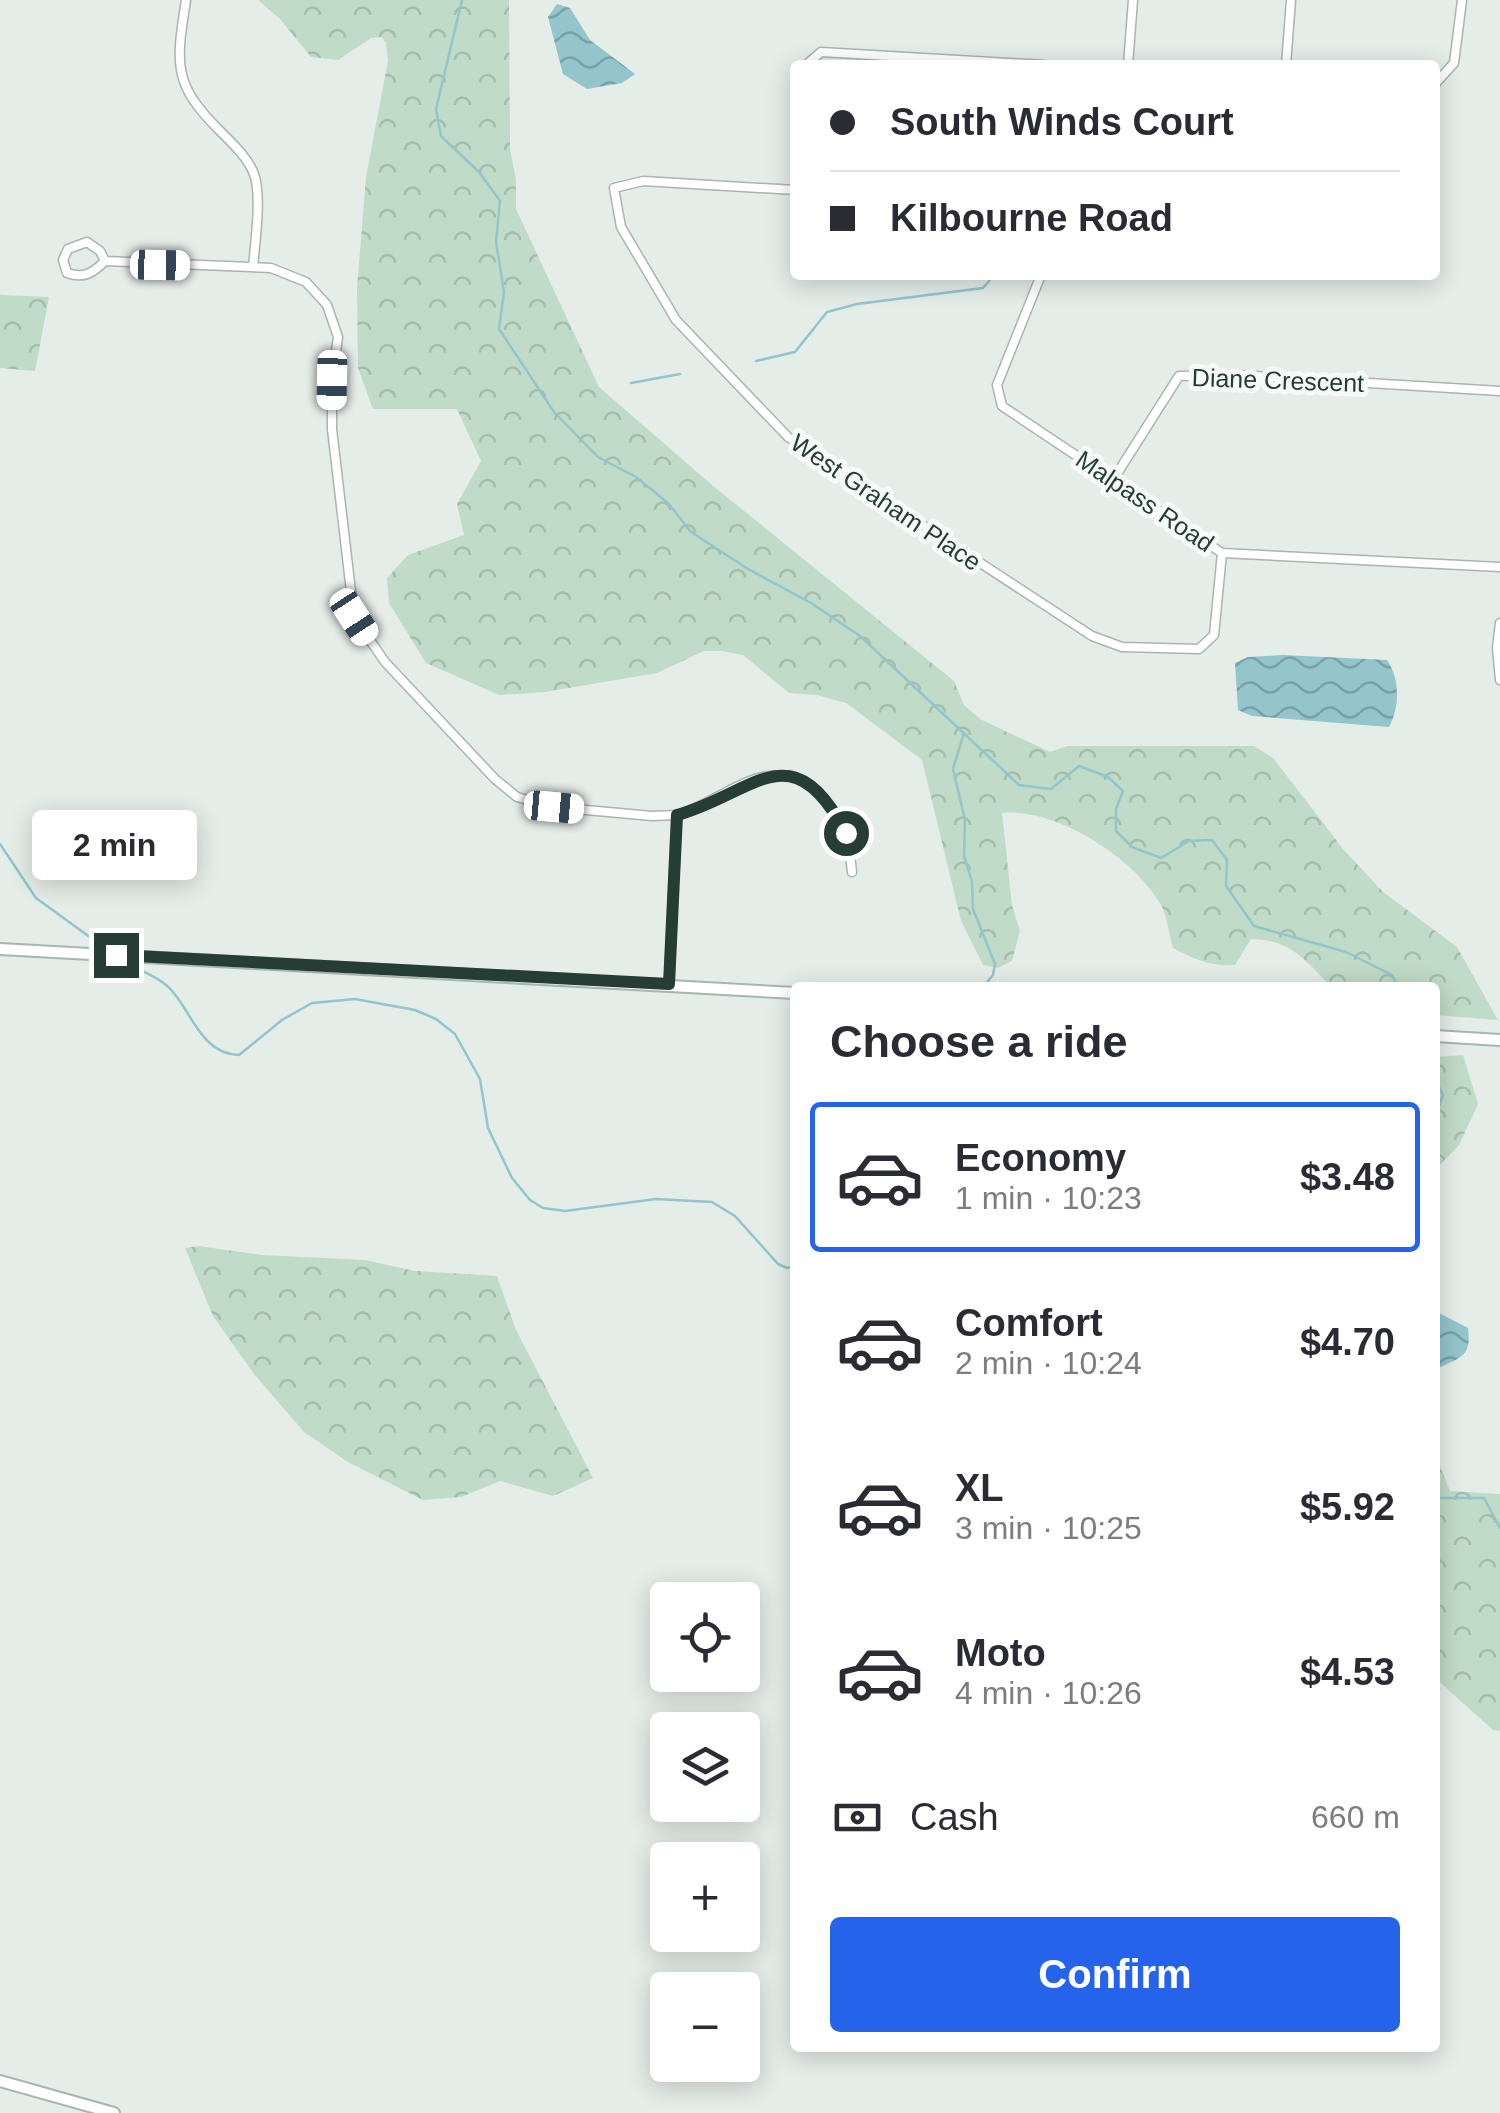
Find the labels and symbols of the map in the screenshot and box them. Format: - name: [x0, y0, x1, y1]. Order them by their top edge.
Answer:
- car: [130, 249, 190, 281]
- car: [316, 350, 348, 410]
- street label: Diane Crescent: [1191, 363, 1365, 397]
- street label: West Graham Place: [786, 428, 986, 576]
- street label: Malpass Road: [1071, 445, 1219, 557]
- car: [325, 584, 383, 650]
- car: [523, 789, 585, 825]
- callout: 2 min: [34, 810, 198, 880]
- route start: [824, 811, 869, 856]
- route end: [94, 933, 139, 978]

